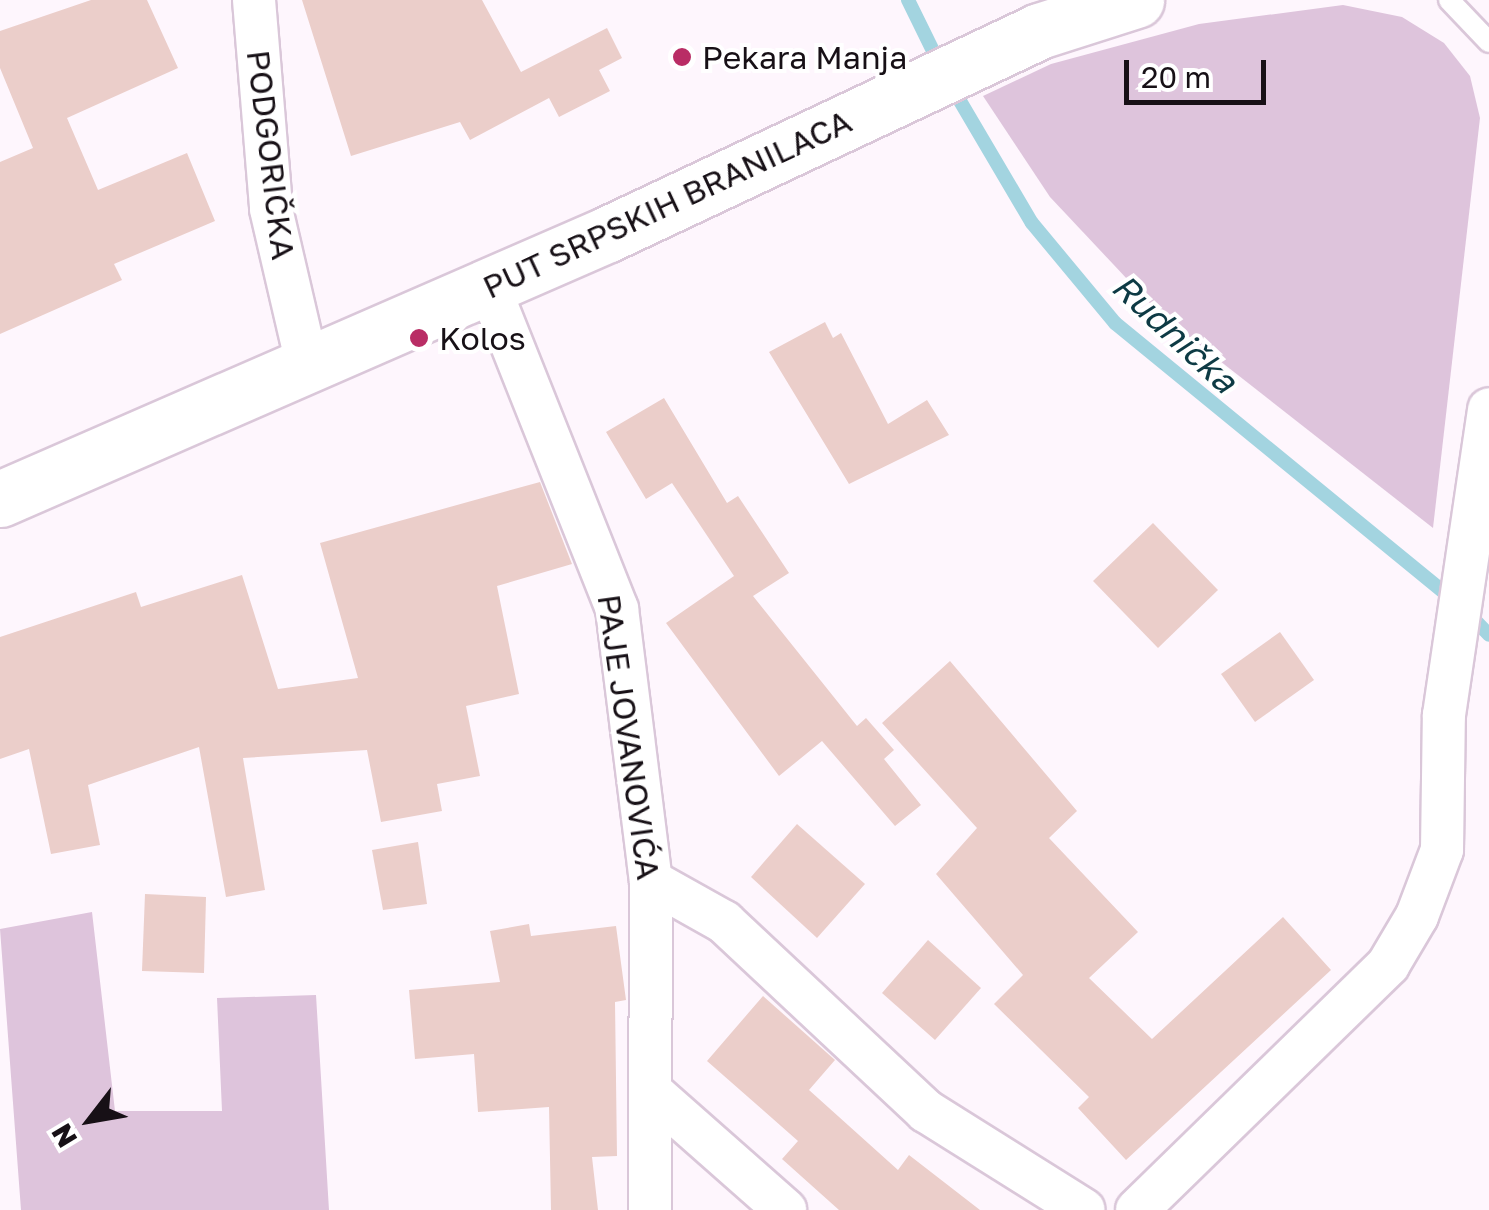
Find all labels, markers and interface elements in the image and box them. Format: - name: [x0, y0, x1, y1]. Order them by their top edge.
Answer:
- place label: Pekara Manja: [702, 38, 907, 76]
- scale bar: [1129, 40, 1272, 102]
- marker: Pekara Manja: [671, 46, 693, 68]
- street label: PODGORIČKA: [239, 48, 303, 262]
- text: 20 m: [1141, 59, 1211, 95]
- street label: PUT SRPSKIH BRANILACA: [477, 102, 857, 306]
- water label: Rudnička: [1104, 265, 1246, 401]
- place label: Kolos: [439, 319, 526, 357]
- marker: Kolos: [408, 327, 430, 349]
- street label: PAJE JOVANOVIĆA: [590, 592, 668, 882]
- north arrow: [40, 1070, 140, 1170]
- text: N: [44, 1118, 83, 1153]

